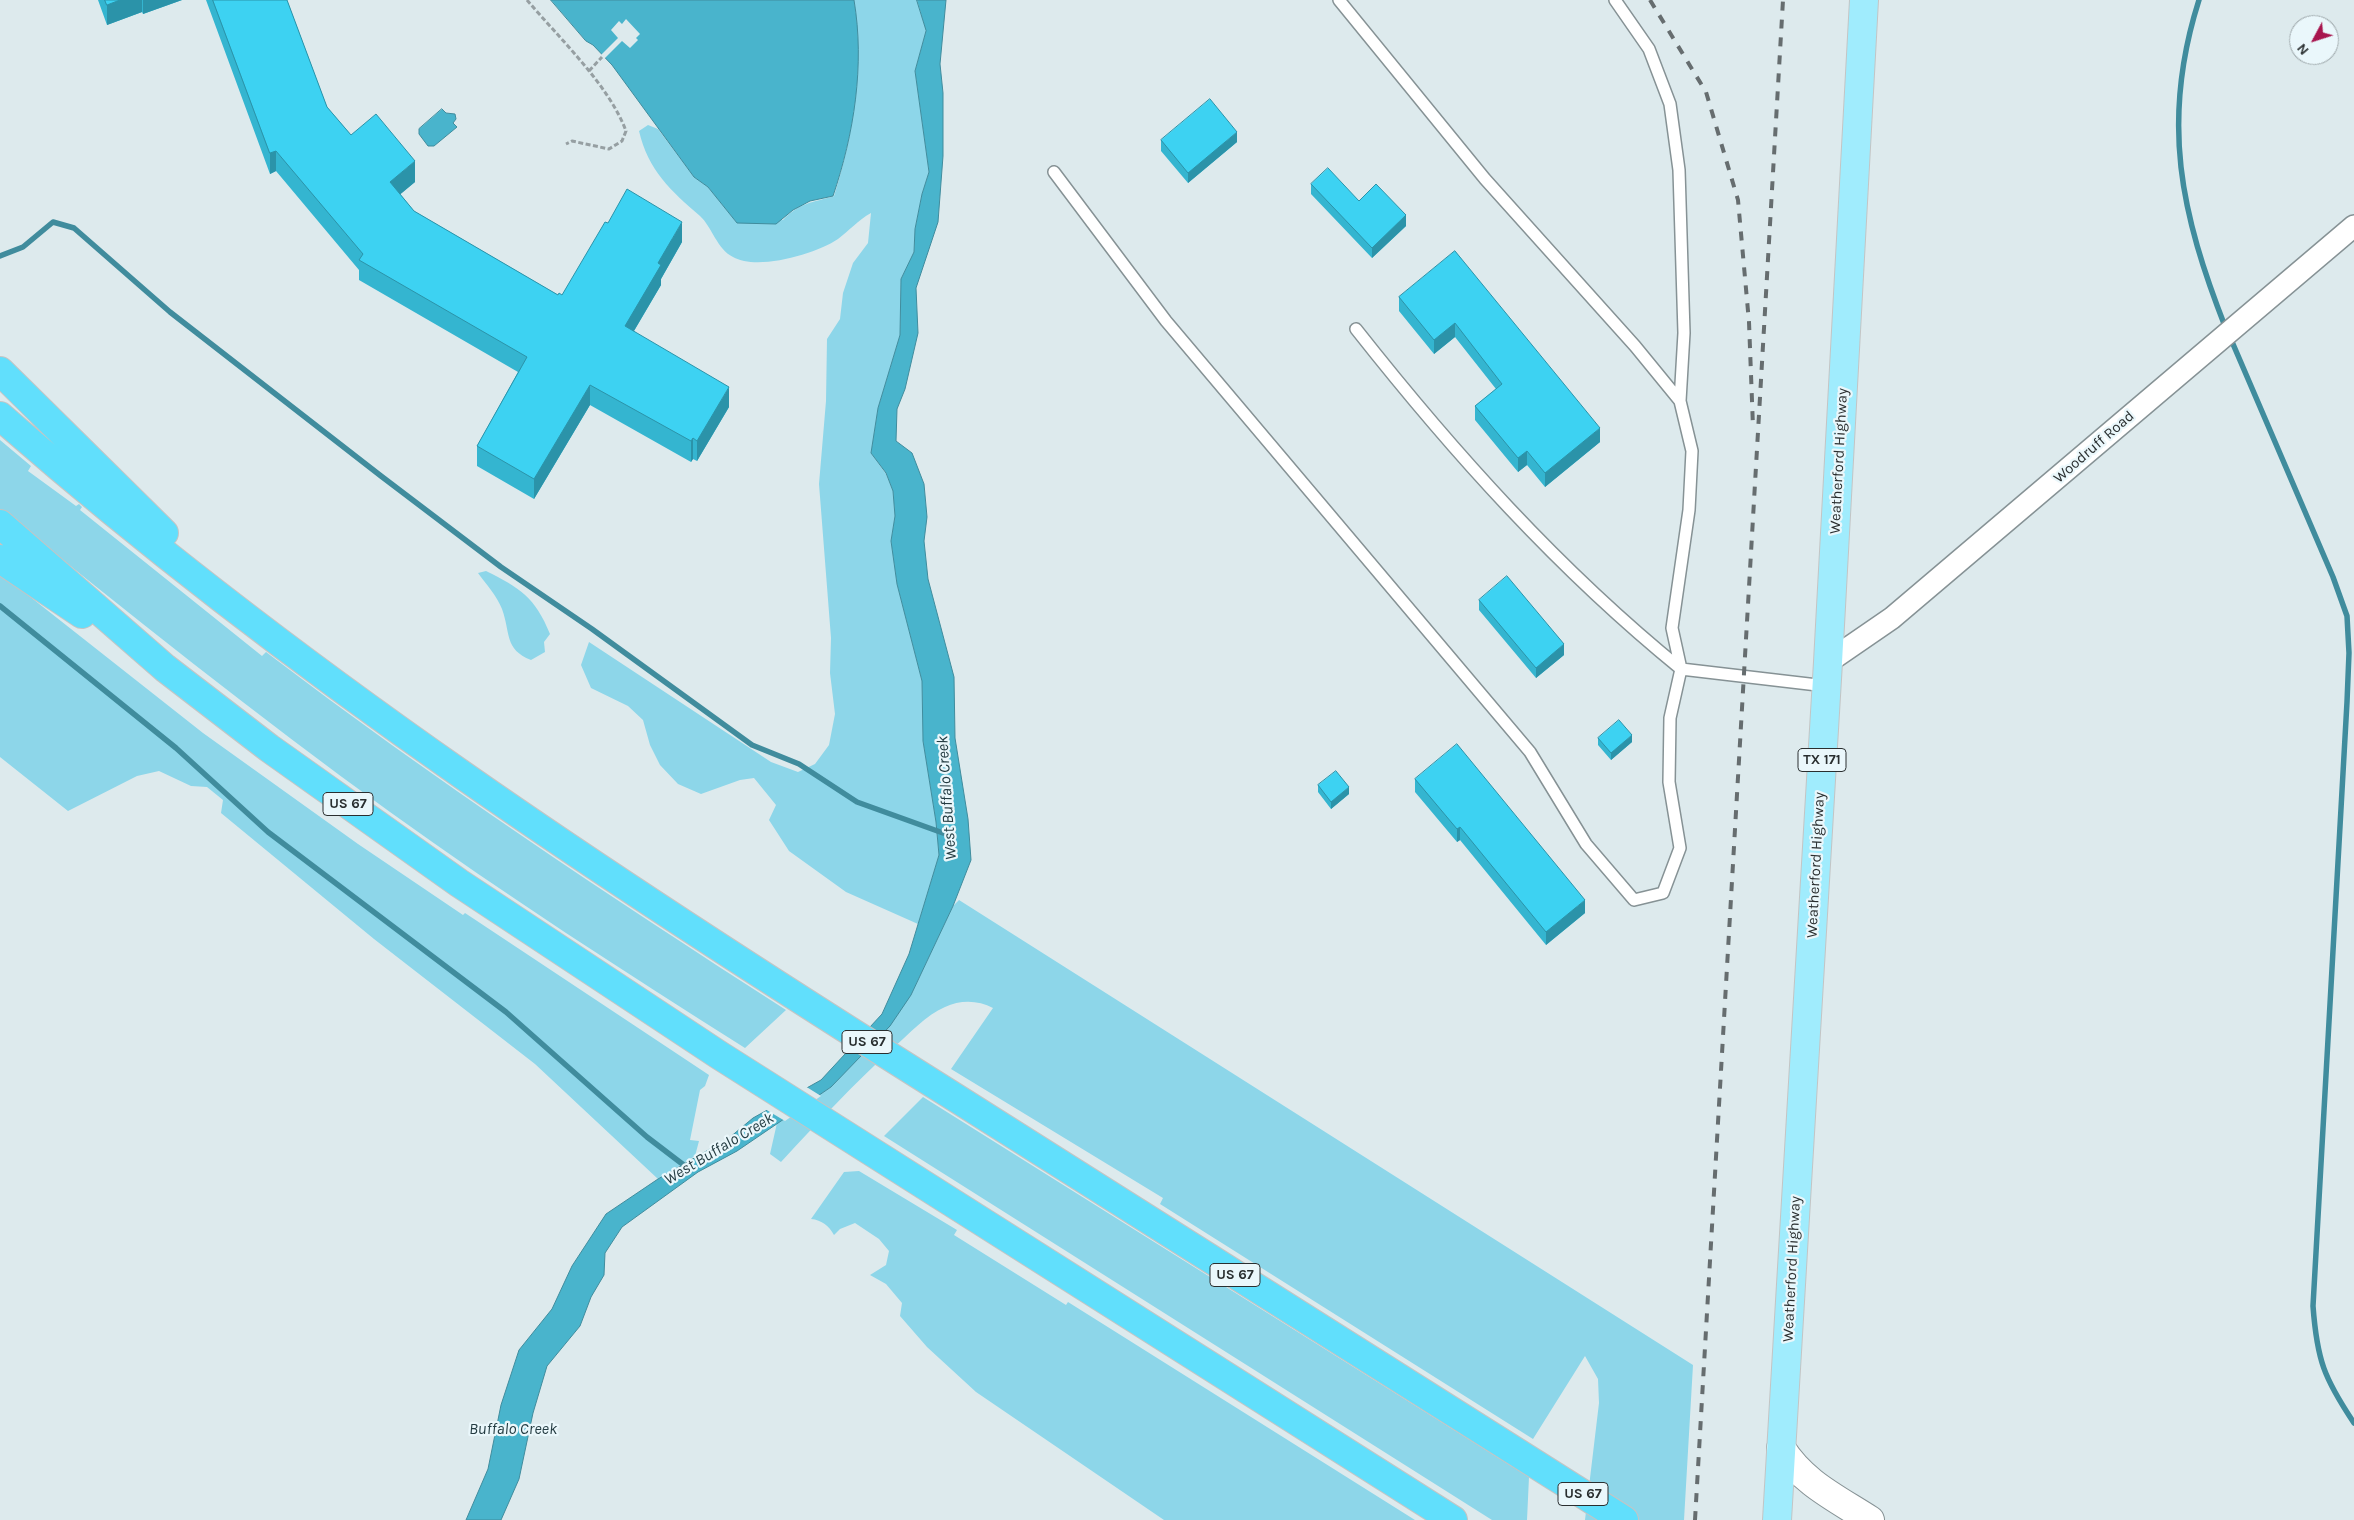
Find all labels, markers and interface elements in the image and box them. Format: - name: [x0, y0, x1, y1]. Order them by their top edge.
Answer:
- north arrow: [2289, 15, 2339, 65]
- text: N: [2293, 40, 2313, 59]
- street label: Weatherford Highway: [1826, 388, 1852, 534]
- street label: Woodruff Road: [2050, 407, 2138, 487]
- water label: West Buffalo Creek: [933, 735, 961, 861]
- road number: TX 171: [1798, 748, 1846, 772]
- road number: US 67: [323, 792, 373, 816]
- street label: Weatherford Highway: [1803, 792, 1829, 938]
- road number: US 67: [842, 1030, 892, 1054]
- water label: West Buffalo Creek: [661, 1109, 777, 1189]
- street label: Weatherford Highway: [1779, 1196, 1805, 1342]
- road number: US 67: [1210, 1264, 1260, 1286]
- water label: Buffalo Creek: [469, 1419, 557, 1439]
- road number: US 67: [1558, 1482, 1608, 1506]

